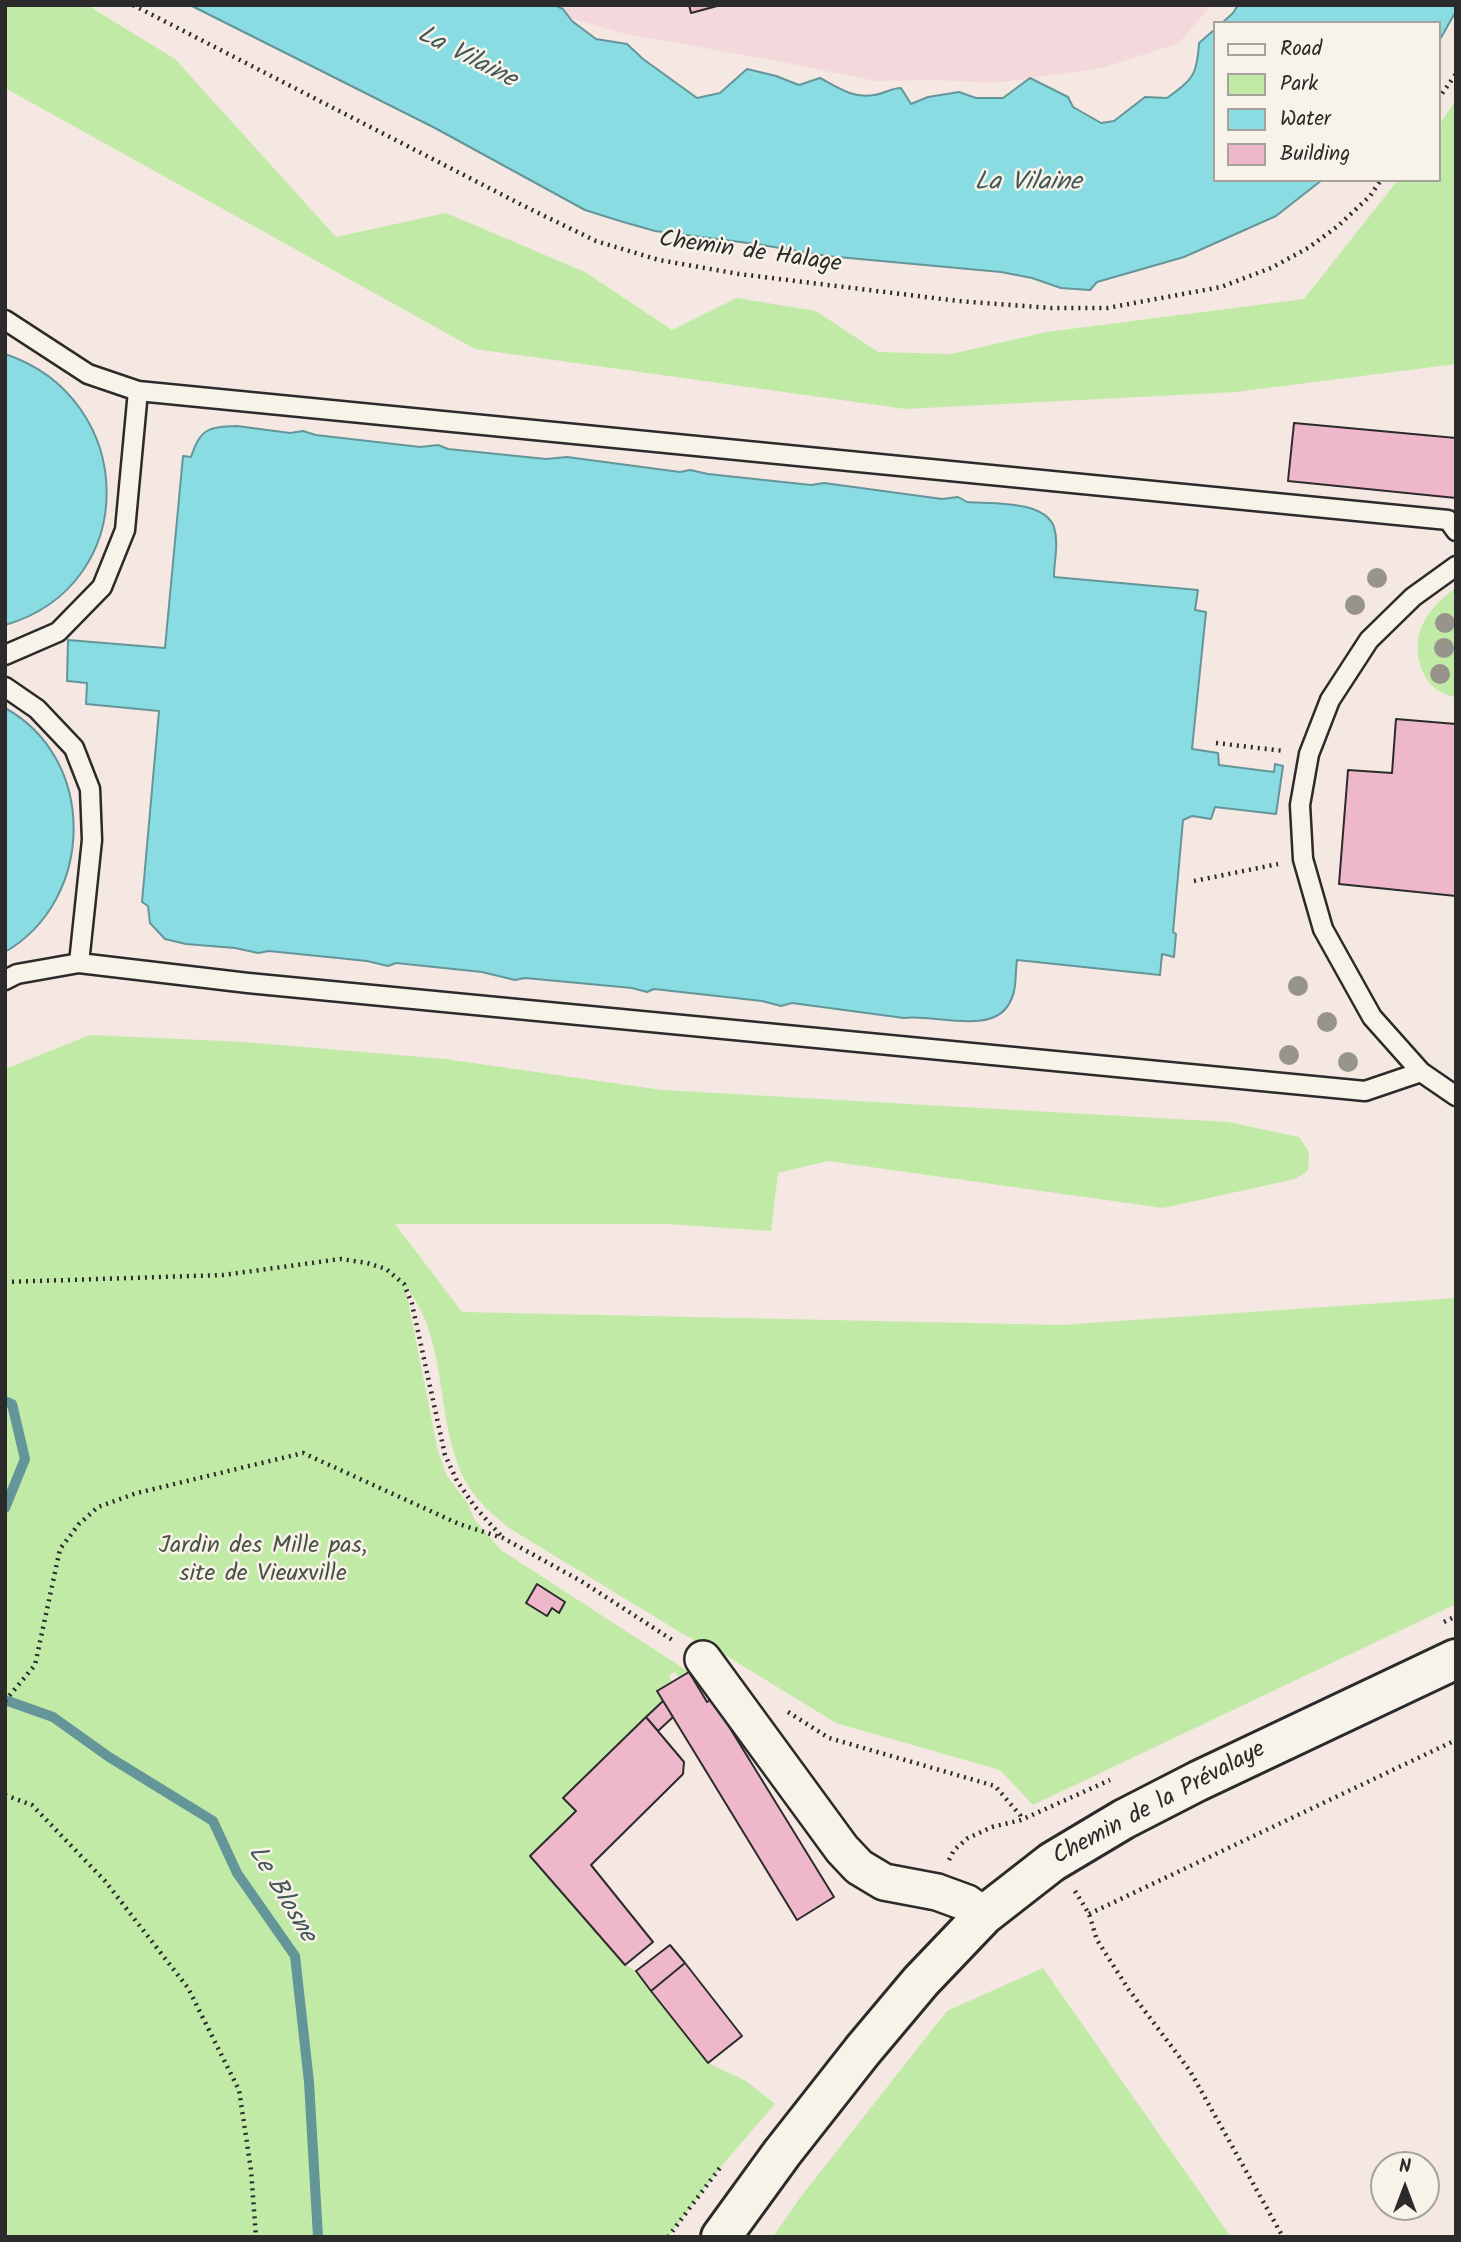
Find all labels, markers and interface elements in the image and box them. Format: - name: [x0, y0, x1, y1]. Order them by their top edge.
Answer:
- water label: La Vilaine: [411, 21, 521, 97]
- legend: [1212, 21, 1440, 182]
- text: Road: [1280, 33, 1322, 66]
- text: Park: [1280, 68, 1318, 101]
- text: Water: [1280, 103, 1331, 136]
- text: Building: [1280, 138, 1350, 171]
- water label: La Vilaine: [974, 169, 1082, 201]
- street label: Chemin de Halage: [657, 227, 843, 281]
- park label: Jardin des Mille pas, site de Vieuxville: [159, 1534, 367, 1590]
- street label: Chemin de la Prévalaye: [1049, 1737, 1271, 1873]
- water label: Le Blosne: [239, 1841, 321, 1949]
- north arrow: [1370, 2151, 1440, 2221]
- text: N: [1399, 2152, 1411, 2182]

